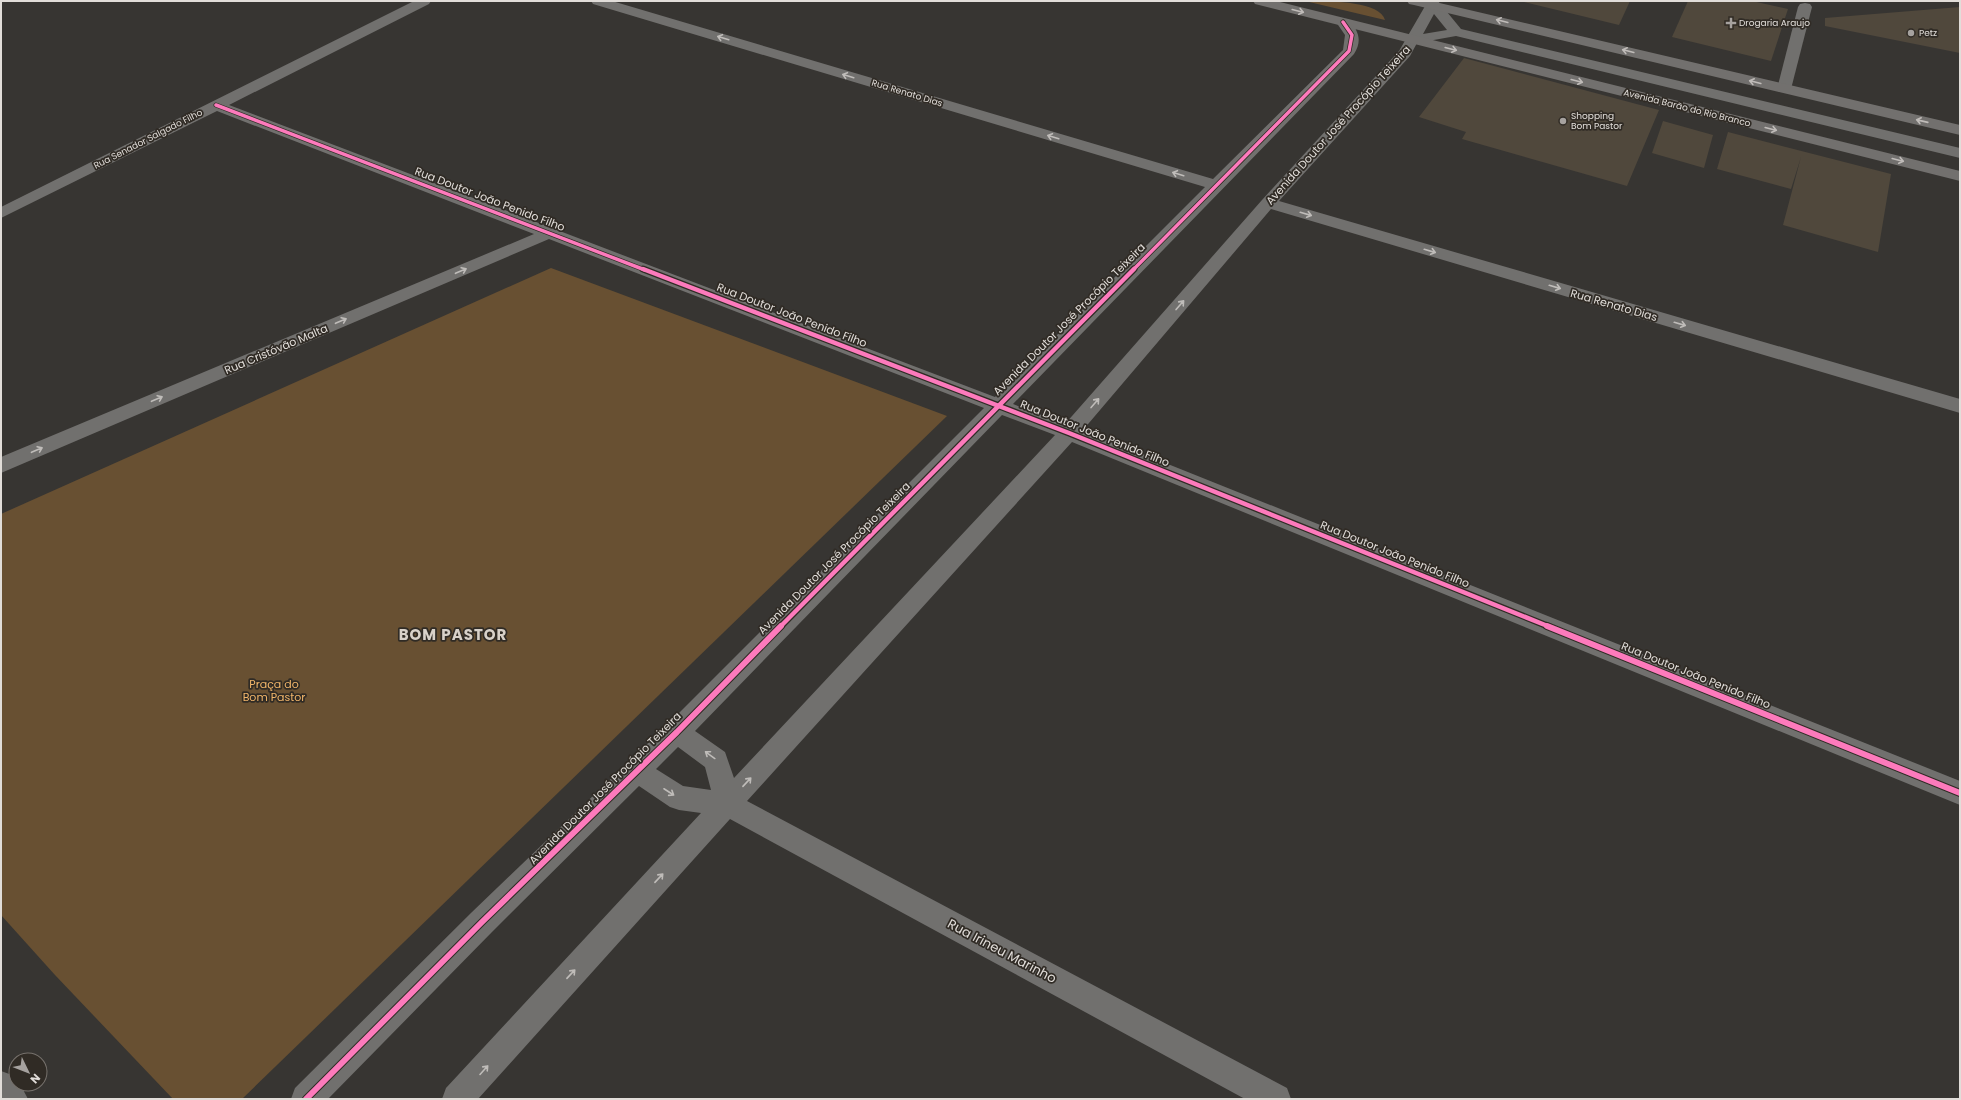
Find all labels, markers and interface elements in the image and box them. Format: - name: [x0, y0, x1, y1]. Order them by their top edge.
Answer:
- one-way arrow: [1291, 7, 1304, 15]
- one-way arrow: [1496, 17, 1509, 24]
- place label: Drogaria Araujo: [1739, 17, 1810, 29]
- marker: Drogaria Araujo: [1726, 18, 1736, 28]
- place label: Petz: [1919, 27, 1937, 39]
- marker: Petz: [1906, 28, 1916, 38]
- one-way arrow: [717, 34, 730, 41]
- street label: Avenida Doutor José Procópio Teixeira: [1262, 42, 1414, 208]
- one-way arrow: [1444, 46, 1457, 53]
- one-way arrow: [1622, 47, 1635, 55]
- one-way arrow: [842, 72, 855, 79]
- street label: Rua Renato Dias: [870, 77, 944, 110]
- one-way arrow: [1571, 77, 1584, 85]
- one-way arrow: [1748, 78, 1761, 85]
- street label: Avenida Barão do Rio Branco: [1622, 86, 1752, 130]
- street label: Rua Senador Salgado Filho: [92, 106, 205, 172]
- place label: Shopping Bom Pastor: [1571, 110, 1623, 132]
- marker: Shopping Bom Pastor: [1558, 116, 1568, 126]
- one-way arrow: [1916, 117, 1929, 124]
- one-way arrow: [1765, 126, 1778, 133]
- one-way arrow: [1047, 133, 1060, 140]
- one-way arrow: [1891, 157, 1904, 165]
- street label: Rua Doutor João Penido Filho: [413, 163, 567, 235]
- one-way arrow: [1171, 170, 1184, 177]
- one-way arrow: [1299, 211, 1312, 218]
- street label: Avenida Doutor José Procópio Teixeira: [989, 239, 1149, 399]
- one-way arrow: [1424, 248, 1437, 255]
- one-way arrow: [454, 267, 466, 274]
- street label: Rua Doutor João Penido Filho: [715, 279, 869, 351]
- one-way arrow: [1548, 284, 1561, 292]
- street label: Rua Renato Dias: [1569, 285, 1660, 325]
- one-way arrow: [1175, 300, 1184, 310]
- one-way arrow: [334, 317, 346, 324]
- street label: Rua Cristóvão Malta: [222, 320, 330, 378]
- one-way arrow: [1673, 321, 1686, 328]
- one-way arrow: [150, 395, 162, 402]
- street label: Rua Doutor João Penido Filho: [1018, 396, 1172, 470]
- one-way arrow: [1090, 398, 1099, 409]
- one-way arrow: [30, 445, 42, 453]
- street label: Avenida Doutor José Procópio Teixeira: [754, 478, 914, 638]
- street label: Rua Doutor João Penido Filho: [1318, 517, 1472, 591]
- district label: BOM PASTOR: [399, 624, 507, 645]
- street label: Rua Doutor João Penido Filho: [1619, 638, 1773, 712]
- park label: Praça do Bom Pastor: [243, 676, 305, 705]
- street label: Avenida Doutor José Procópio Teixeira: [525, 708, 685, 868]
- one-way arrow: [704, 751, 715, 759]
- one-way arrow: [742, 778, 751, 788]
- one-way arrow: [664, 788, 675, 796]
- one-way arrow: [654, 873, 664, 883]
- street label: Rua Irineu Marinho: [944, 914, 1060, 988]
- one-way arrow: [566, 968, 575, 979]
- north arrow: [8, 1052, 48, 1092]
- one-way arrow: [479, 1065, 488, 1075]
- text: N: [27, 1070, 44, 1087]

